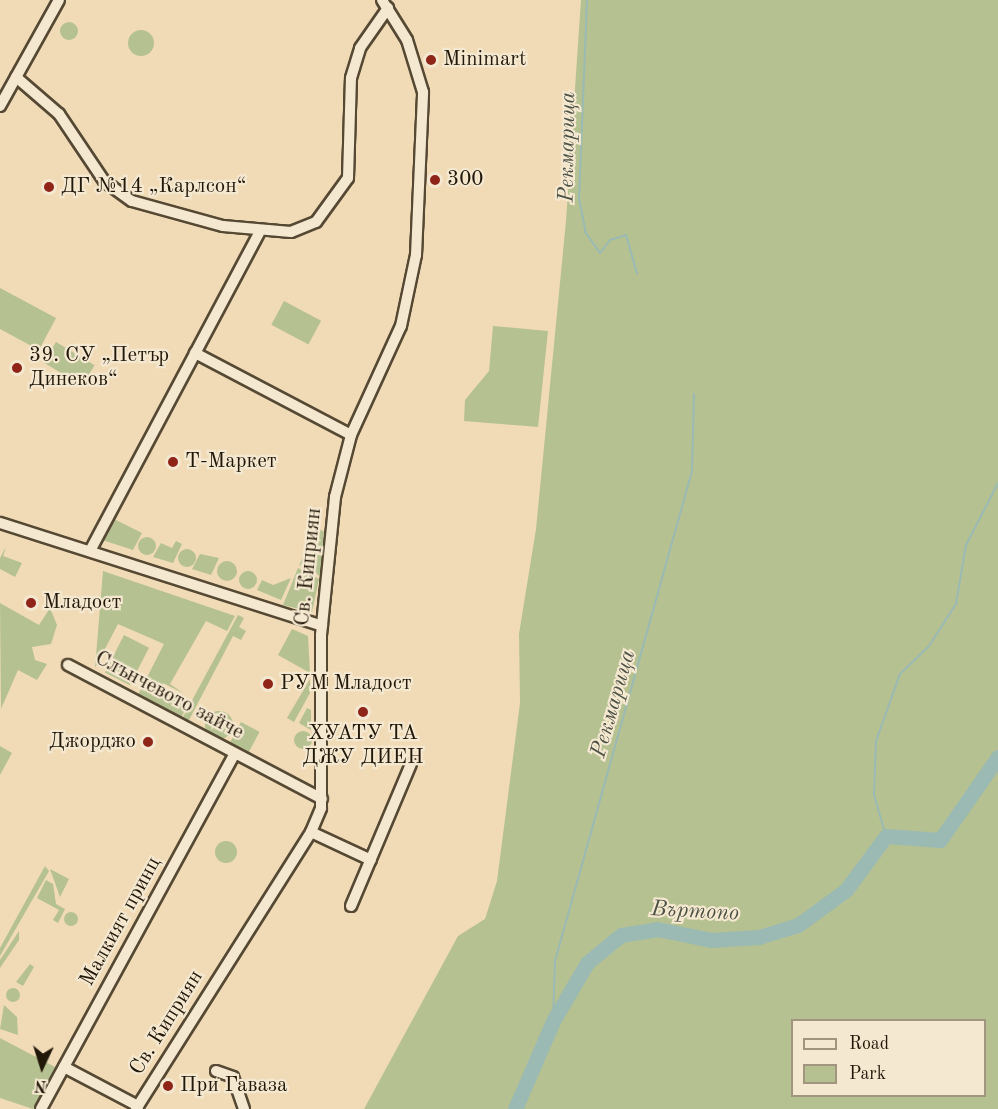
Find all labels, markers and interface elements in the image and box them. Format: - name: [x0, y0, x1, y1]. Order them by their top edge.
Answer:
- place label: Minimart: [443, 47, 526, 73]
- marker: Minimart: [424, 53, 438, 67]
- water label: Рекмарица: [554, 91, 582, 203]
- place label: 300: [447, 167, 484, 193]
- marker: 300: [428, 173, 442, 187]
- place label: ДГ №14 „Карлсон“: [61, 174, 247, 200]
- marker: ДГ №14 „Карлсон“: [42, 180, 56, 194]
- place label: 39. СУ „Петър Динеков“: [29, 343, 169, 393]
- marker: 39. СУ „Петър Динеков“: [10, 361, 24, 375]
- place label: Т-Маркет: [185, 449, 277, 475]
- marker: Т-Маркет: [166, 455, 180, 469]
- street label: Св. Киприян: [290, 507, 328, 627]
- place label: Младост: [43, 590, 121, 616]
- marker: Младост: [24, 596, 38, 610]
- street label: Слънчевото зайче: [90, 646, 248, 746]
- water label: Рекмарица: [586, 647, 642, 761]
- place label: РУМ Младост: [280, 671, 412, 697]
- marker: РУМ Младост: [261, 677, 275, 691]
- marker: ХУАТУ ТА ДЖУ ДИЕН: [356, 705, 370, 719]
- place label: ХУАТУ ТА ДЖУ ДИЕН: [303, 721, 423, 771]
- place label: Джорджо: [49, 729, 136, 755]
- marker: Джорджо: [141, 735, 155, 749]
- street label: Малкият принц: [75, 853, 167, 991]
- water label: Въртопо: [650, 897, 740, 927]
- street label: Св. Киприян: [125, 966, 209, 1080]
- legend: [791, 1019, 986, 1097]
- text: Road: [849, 1035, 889, 1053]
- north arrow: [12, 1037, 72, 1097]
- text: Park: [849, 1065, 886, 1083]
- place label: При Гаваза: [180, 1073, 287, 1099]
- text: N: [34, 1077, 47, 1093]
- marker: При Гаваза: [161, 1079, 175, 1093]

